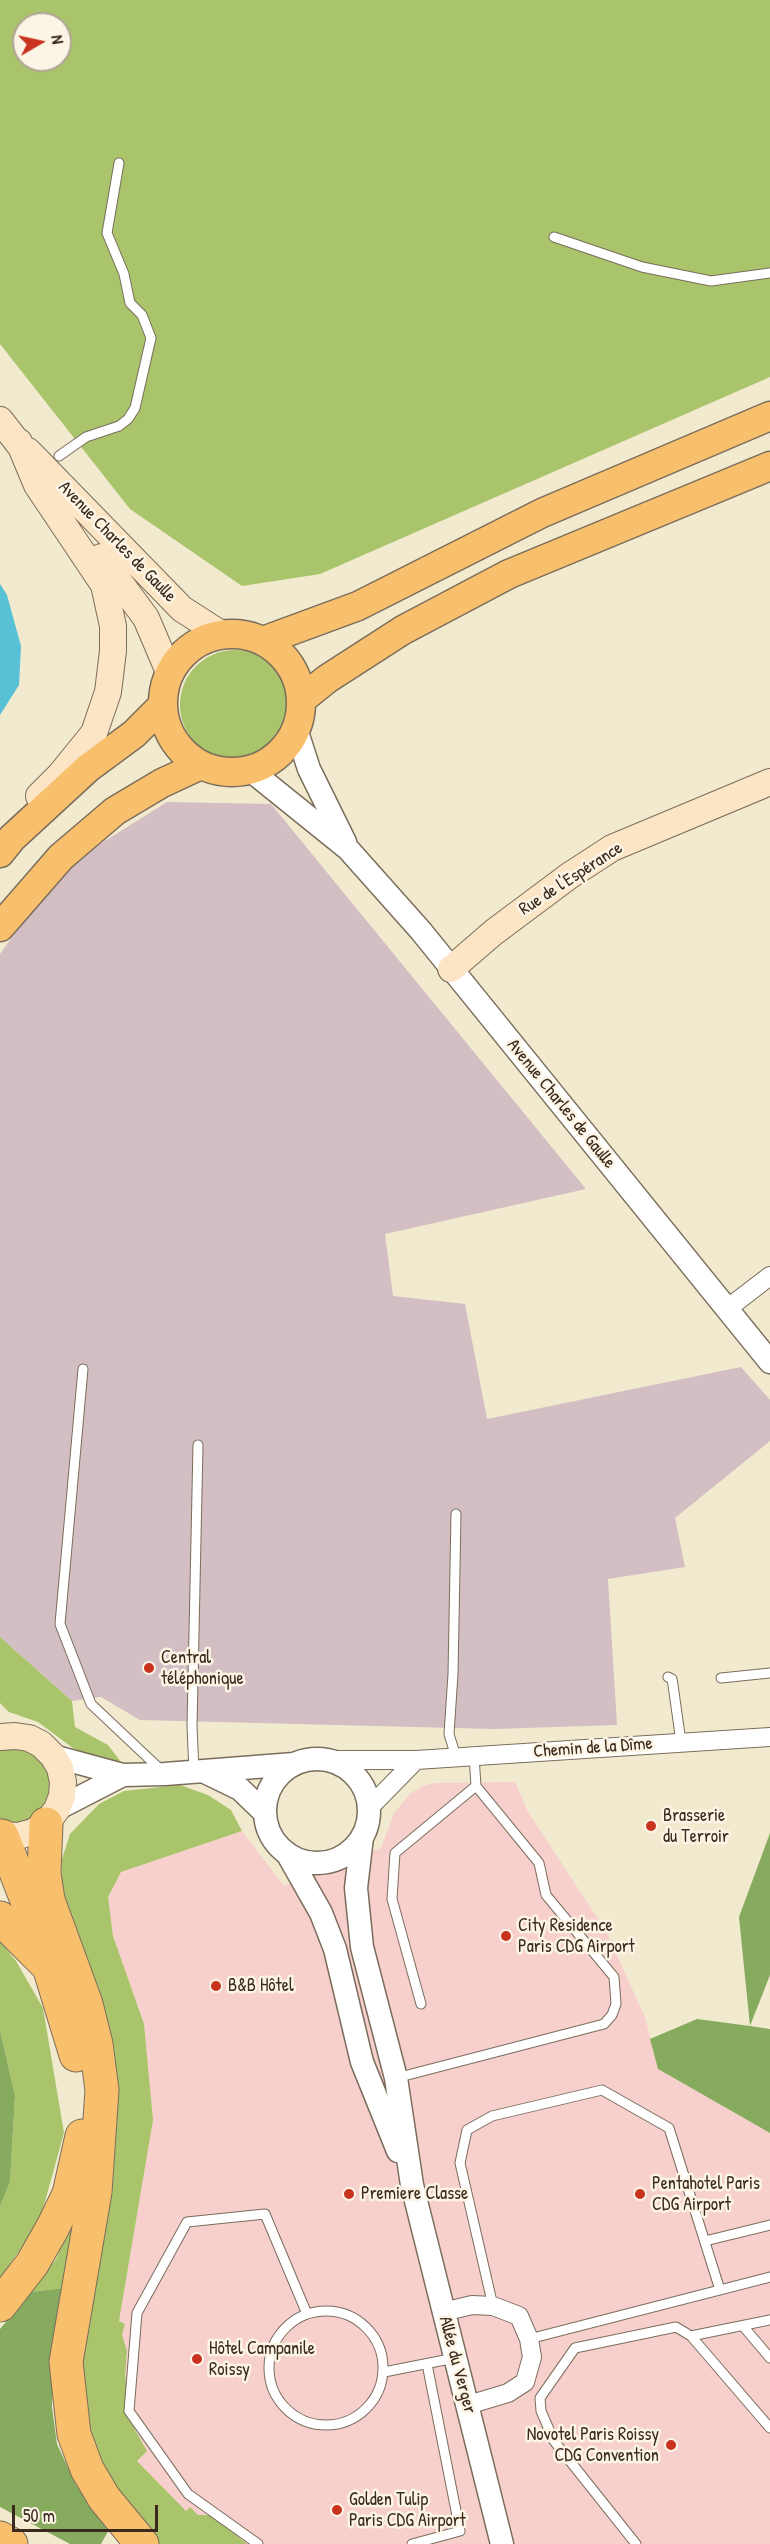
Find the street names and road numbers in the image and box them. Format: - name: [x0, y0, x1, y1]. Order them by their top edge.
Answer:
- street label: Avenue Charles de Gaulle: [54, 477, 180, 607]
- street label: Rue de l'Espérance: [515, 838, 627, 920]
- street label: Avenue Charles de Gaulle: [502, 1035, 620, 1173]
- street label: Chemin de la Dîme: [533, 1733, 653, 1763]
- street label: Allée du Verger: [434, 2314, 480, 2416]

